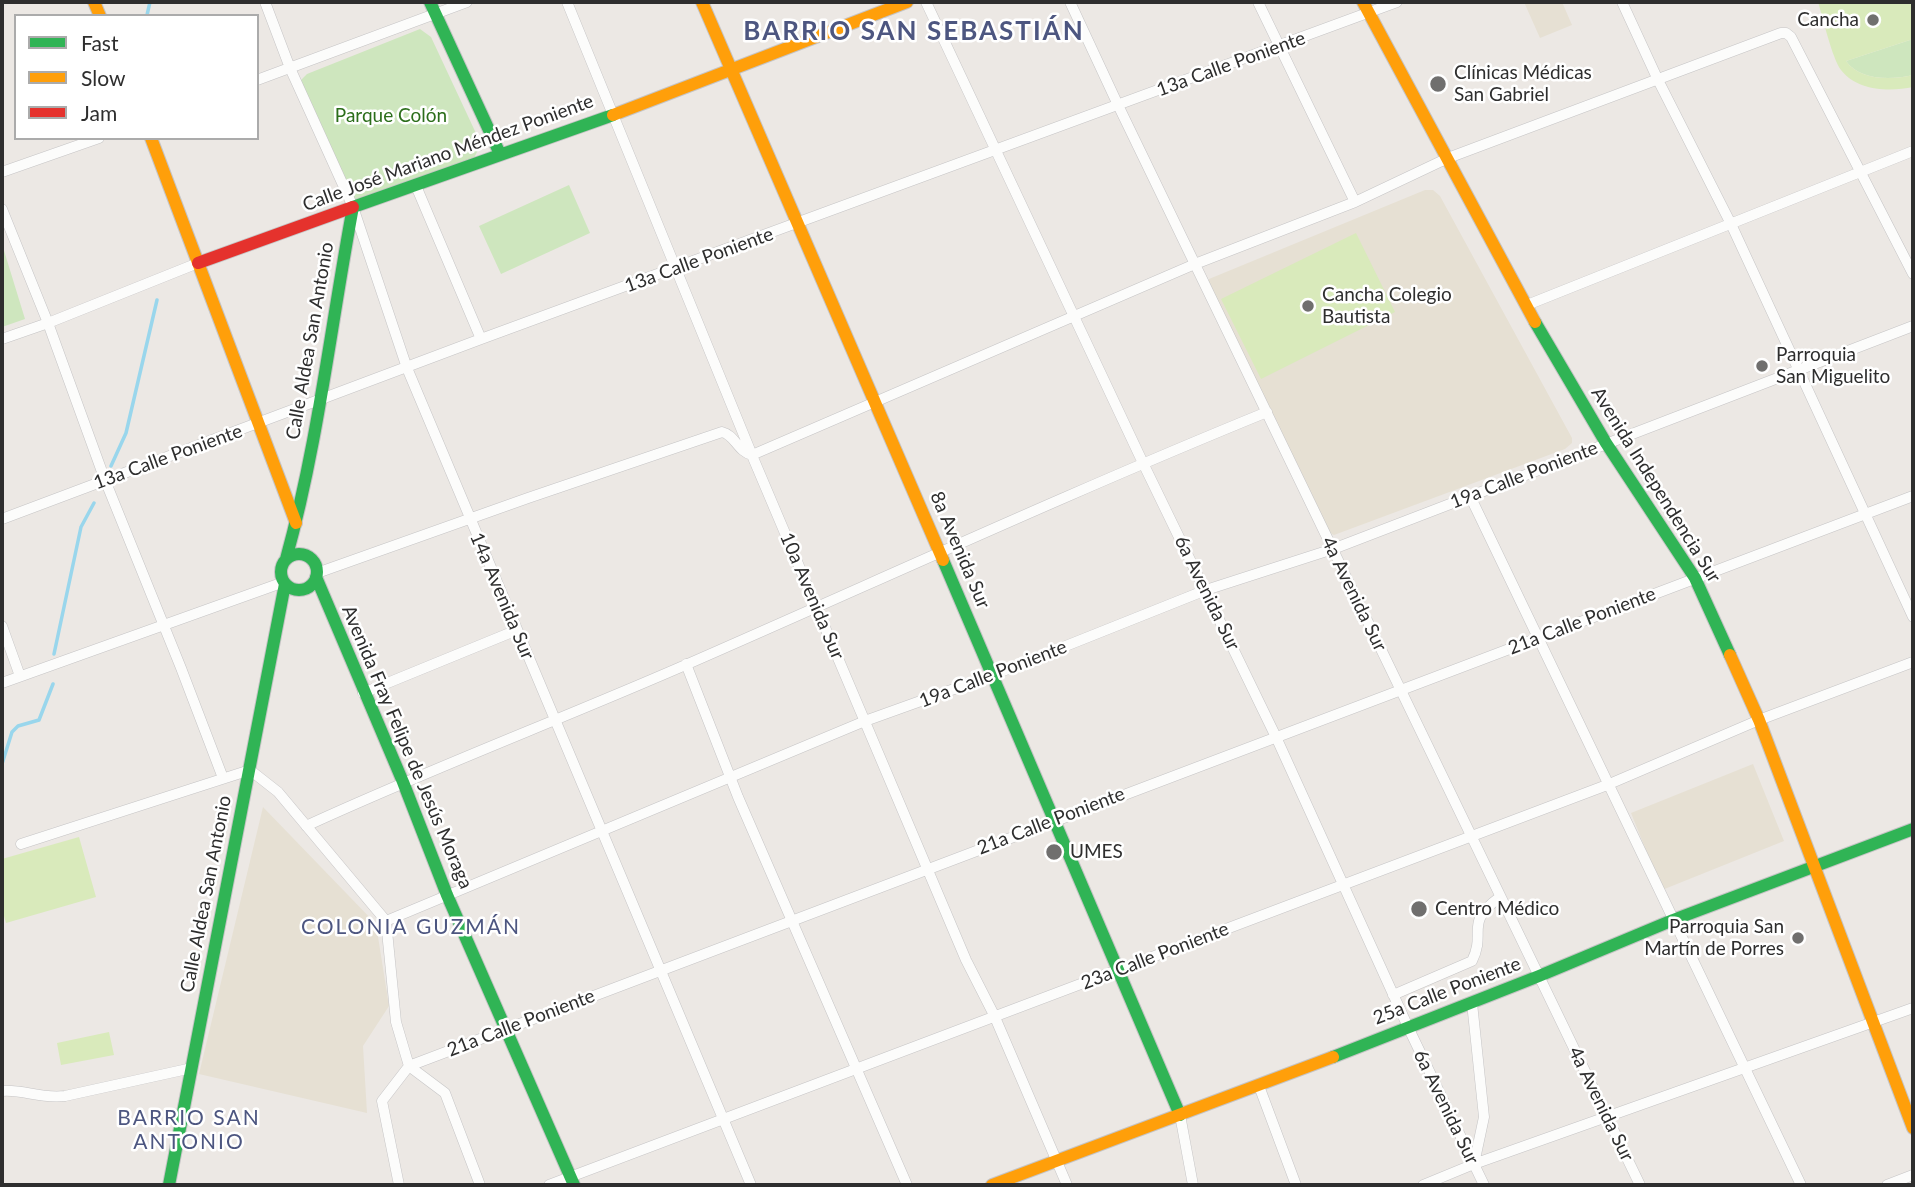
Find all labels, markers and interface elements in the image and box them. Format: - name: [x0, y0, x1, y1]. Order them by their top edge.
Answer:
- place label: Cancha: [1797, 9, 1859, 31]
- marker: Cancha: [1865, 12, 1881, 28]
- legend: [14, 14, 259, 140]
- district label: BARRIO SAN SEBASTIÁN: [746, 16, 1082, 48]
- street label: 13a Calle Poniente: [1154, 27, 1308, 101]
- text: Fast: [81, 30, 118, 55]
- place label: Clínicas Médicas San Gabriel: [1454, 62, 1592, 106]
- text: Slow: [81, 65, 125, 90]
- marker: Clínicas Médicas San Gabriel: [1428, 74, 1448, 94]
- street label: Calle José Mariano Méndez Poniente: [299, 90, 597, 216]
- text: Jam: [81, 100, 117, 125]
- park label: Parque Colón: [335, 105, 447, 127]
- street label: 13a Calle Poniente: [622, 223, 776, 297]
- street label: Calle Aldea San Antonio: [281, 240, 339, 442]
- place label: Cancha Colegio Bautista: [1322, 284, 1452, 328]
- marker: Cancha Colegio Bautista: [1300, 298, 1316, 314]
- place label: Parroquia San Miguelito: [1776, 344, 1890, 388]
- marker: Parroquia San Miguelito: [1754, 358, 1770, 374]
- street label: Avenida Independencia Sur: [1586, 383, 1726, 587]
- street label: 13a Calle Poniente: [91, 420, 245, 494]
- street label: 19a Calle Poniente: [1447, 436, 1601, 514]
- street label: 8a Avenida Sur: [925, 488, 995, 612]
- street label: 14a Avenida Sur: [465, 529, 539, 663]
- street label: 10a Avenida Sur: [775, 529, 849, 663]
- street label: 6a Avenida Sur: [1169, 532, 1245, 654]
- street label: 4a Avenida Sur: [1316, 533, 1392, 655]
- street label: 21a Calle Poniente: [1505, 582, 1659, 660]
- street label: Avenida Fray Felipe de Jesús Moraga: [337, 602, 477, 892]
- street label: 19a Calle Poniente: [916, 635, 1070, 713]
- street label: 21a Calle Poniente: [974, 782, 1128, 860]
- street label: Calle Aldea San Antonio: [176, 794, 236, 994]
- place label: UMES: [1070, 841, 1123, 863]
- marker: UMES: [1044, 842, 1064, 862]
- place label: Centro Médico: [1435, 898, 1559, 920]
- marker: Centro Médico: [1409, 899, 1429, 919]
- district label: COLONIA GUZMÁN: [303, 914, 519, 940]
- place label: Parroquia San Martín de Porres: [1644, 916, 1784, 960]
- street label: 23a Calle Poniente: [1078, 917, 1232, 995]
- marker: Parroquia San Martín de Porres: [1790, 930, 1806, 946]
- street label: 25a Calle Poniente: [1370, 952, 1524, 1030]
- street label: 21a Calle Poniente: [444, 984, 598, 1062]
- street label: 4a Avenida Sur: [1563, 1043, 1639, 1165]
- street label: 6a Avenida Sur: [1408, 1046, 1484, 1168]
- district label: BARRIO SAN ANTONIO: [119, 1105, 259, 1155]

